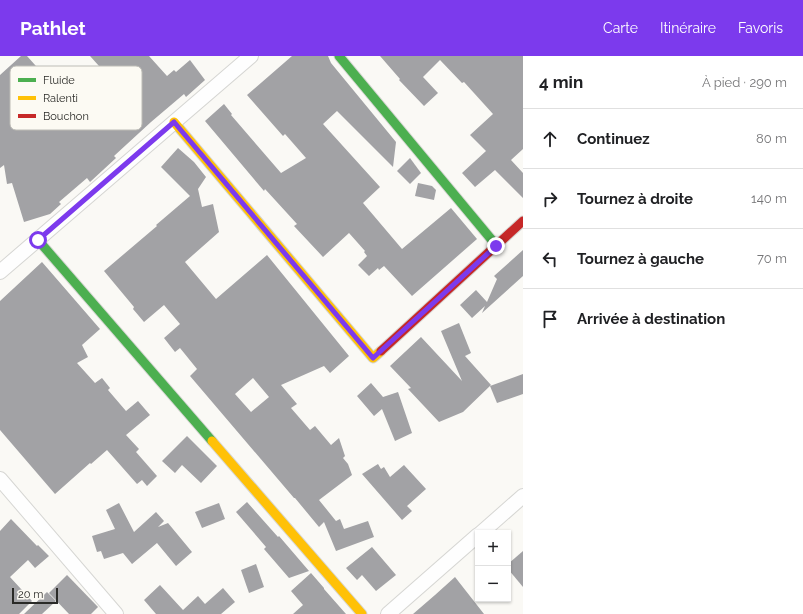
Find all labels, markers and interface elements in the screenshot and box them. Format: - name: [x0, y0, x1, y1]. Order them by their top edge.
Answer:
- text: Pathlet: [20, 17, 86, 39]
- text: Carte: [603, 20, 638, 36]
- text: Itinéraire: [660, 20, 716, 36]
- text: Favoris: [738, 20, 783, 36]
- legend: [10, 66, 142, 130]
- text: 4 min: [539, 72, 583, 92]
- text: Fluide: [43, 74, 75, 87]
- text: À pied · 290 m: [702, 75, 787, 90]
- text: Ralenti: [43, 92, 78, 105]
- text: Bouchon: [43, 110, 89, 123]
- icon: ahead: [539, 128, 561, 150]
- text: Continuez: [577, 130, 650, 148]
- text: 80 m: [756, 131, 787, 146]
- icon: right: [539, 188, 561, 210]
- text: Tournez à droite: [577, 190, 693, 208]
- text: 140 m: [751, 191, 787, 206]
- route start: [29, 231, 47, 249]
- route end: [487, 237, 505, 255]
- icon: left: [539, 248, 561, 270]
- text: Tournez à gauche: [577, 250, 704, 268]
- text: 70 m: [757, 251, 787, 266]
- icon: arrive: [539, 308, 561, 330]
- text: Arrivée à destination: [577, 310, 725, 328]
- map controls: [475, 530, 511, 602]
- button: +: [475, 530, 511, 566]
- button: −: [475, 566, 511, 602]
- scale bar: [12, 586, 58, 605]
- text: 20 m: [18, 588, 43, 601]

